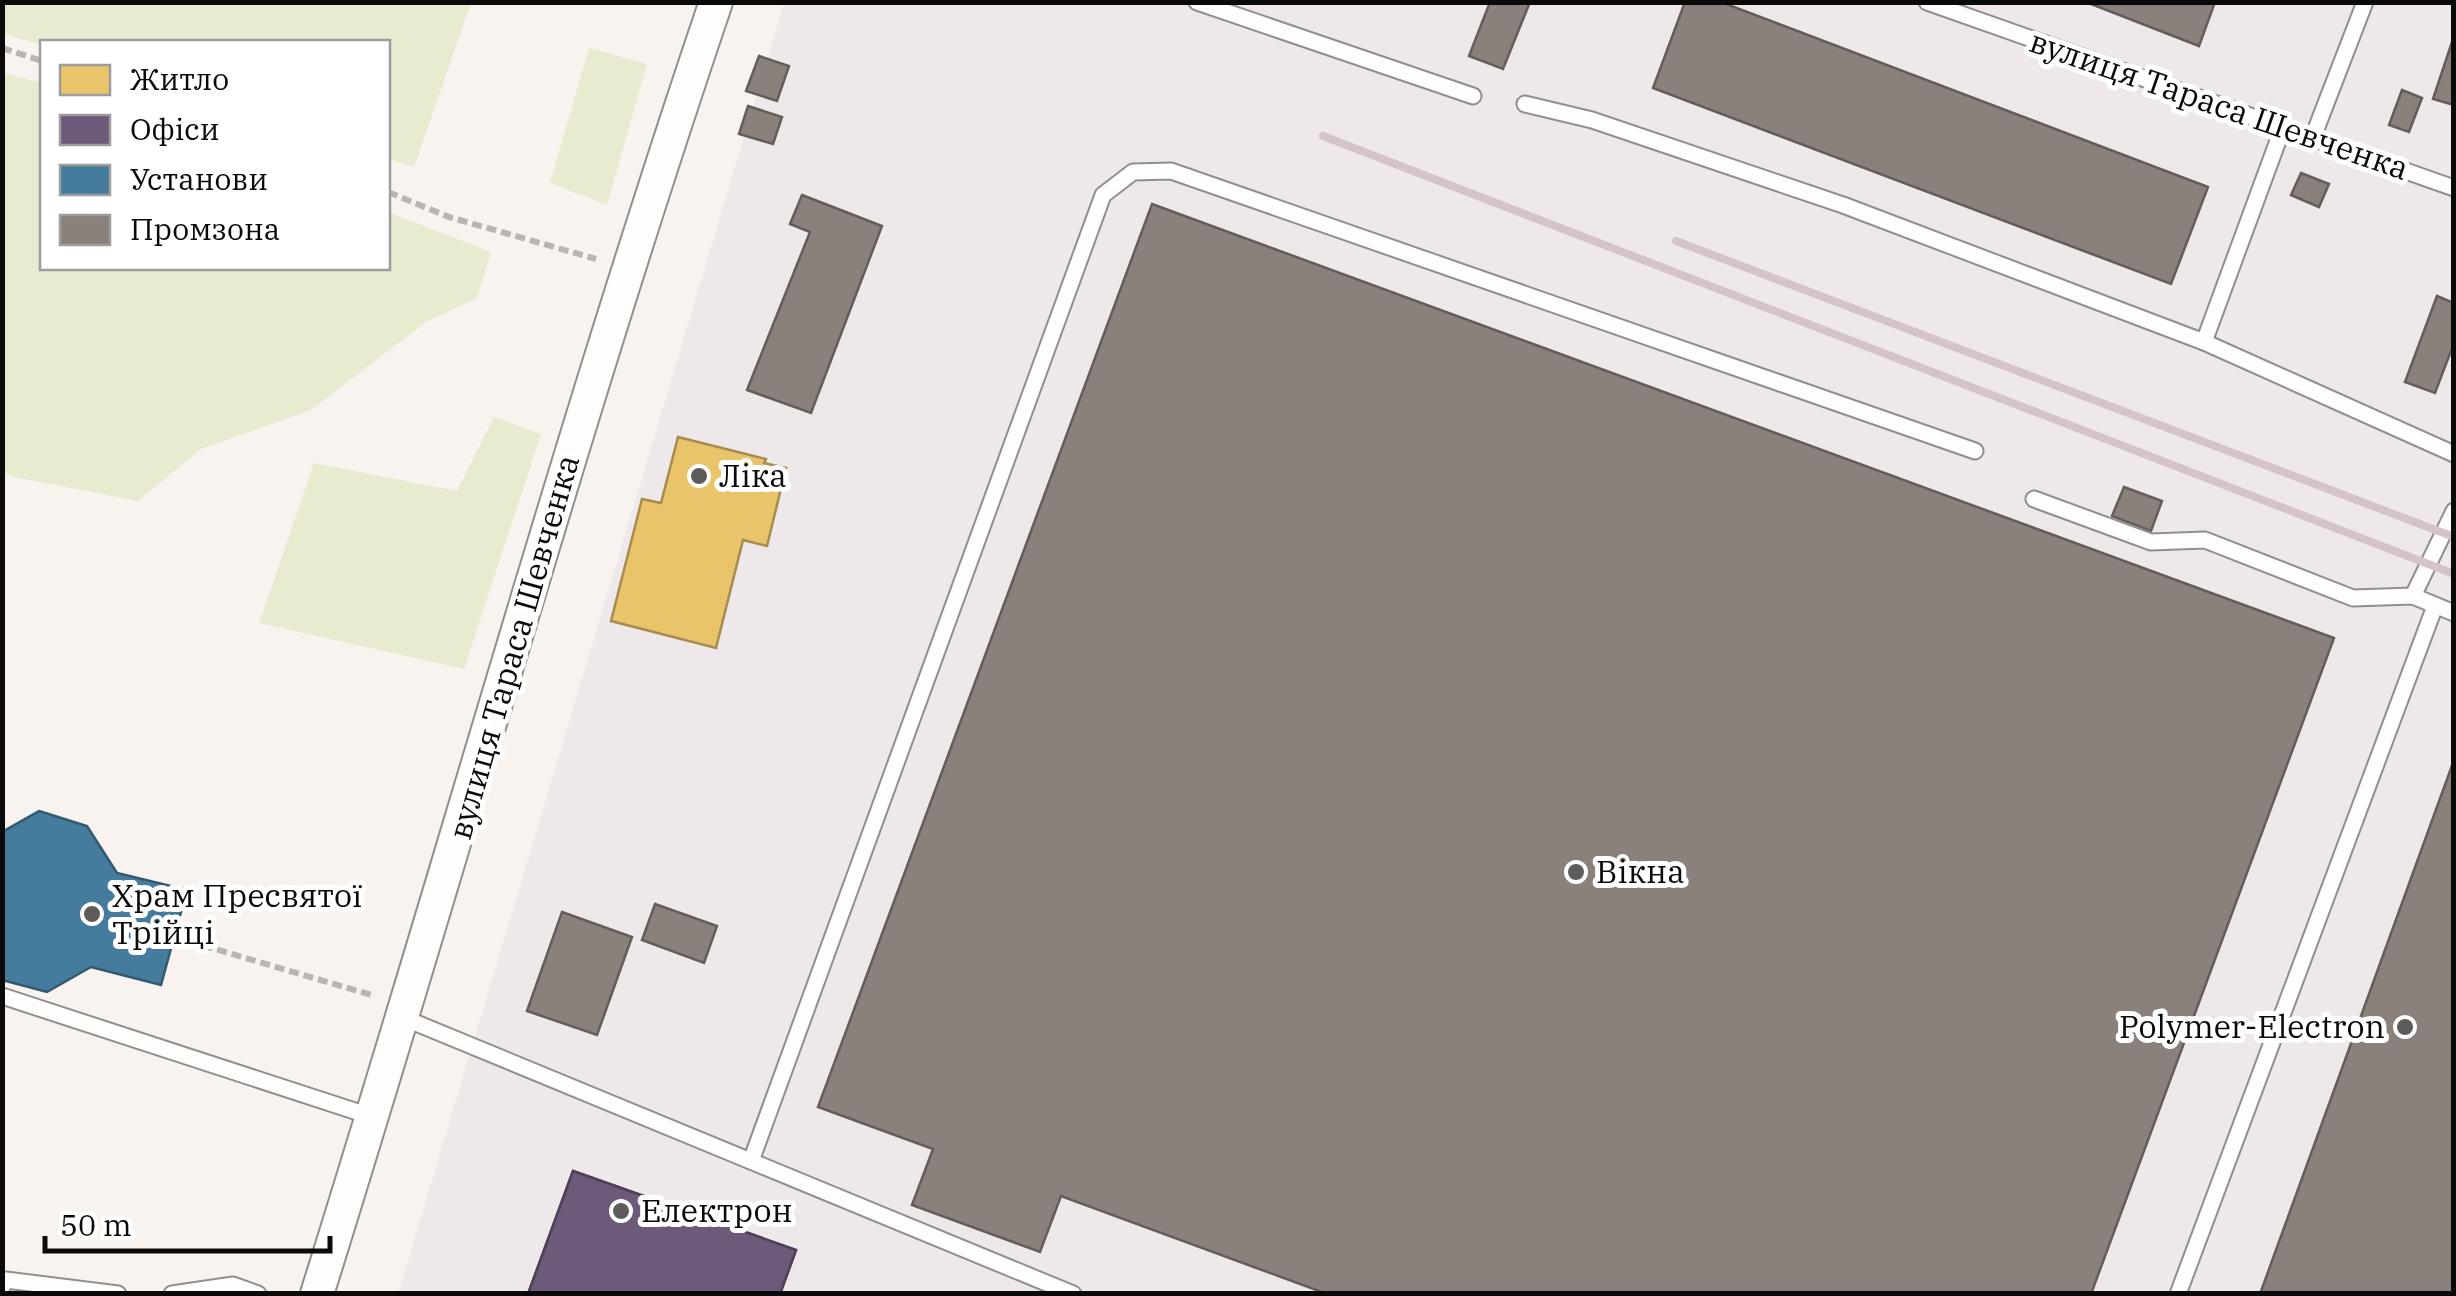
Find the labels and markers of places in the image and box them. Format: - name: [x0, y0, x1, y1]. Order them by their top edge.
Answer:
- place label: Ліка: [719, 454, 787, 496]
- marker: Ліка: [688, 465, 710, 487]
- place label: Вікна: [1596, 850, 1685, 892]
- marker: Вікна: [1565, 861, 1587, 883]
- place label: Храм Пресвятої Трійці: [112, 874, 362, 953]
- marker: Храм Пресвятої Трійці: [81, 903, 103, 925]
- place label: Polymer-Electron: [2119, 1005, 2385, 1047]
- marker: Polymer-Electron: [2394, 1016, 2416, 1038]
- place label: Електрон: [641, 1189, 793, 1231]
- marker: Електрон: [610, 1200, 632, 1222]

